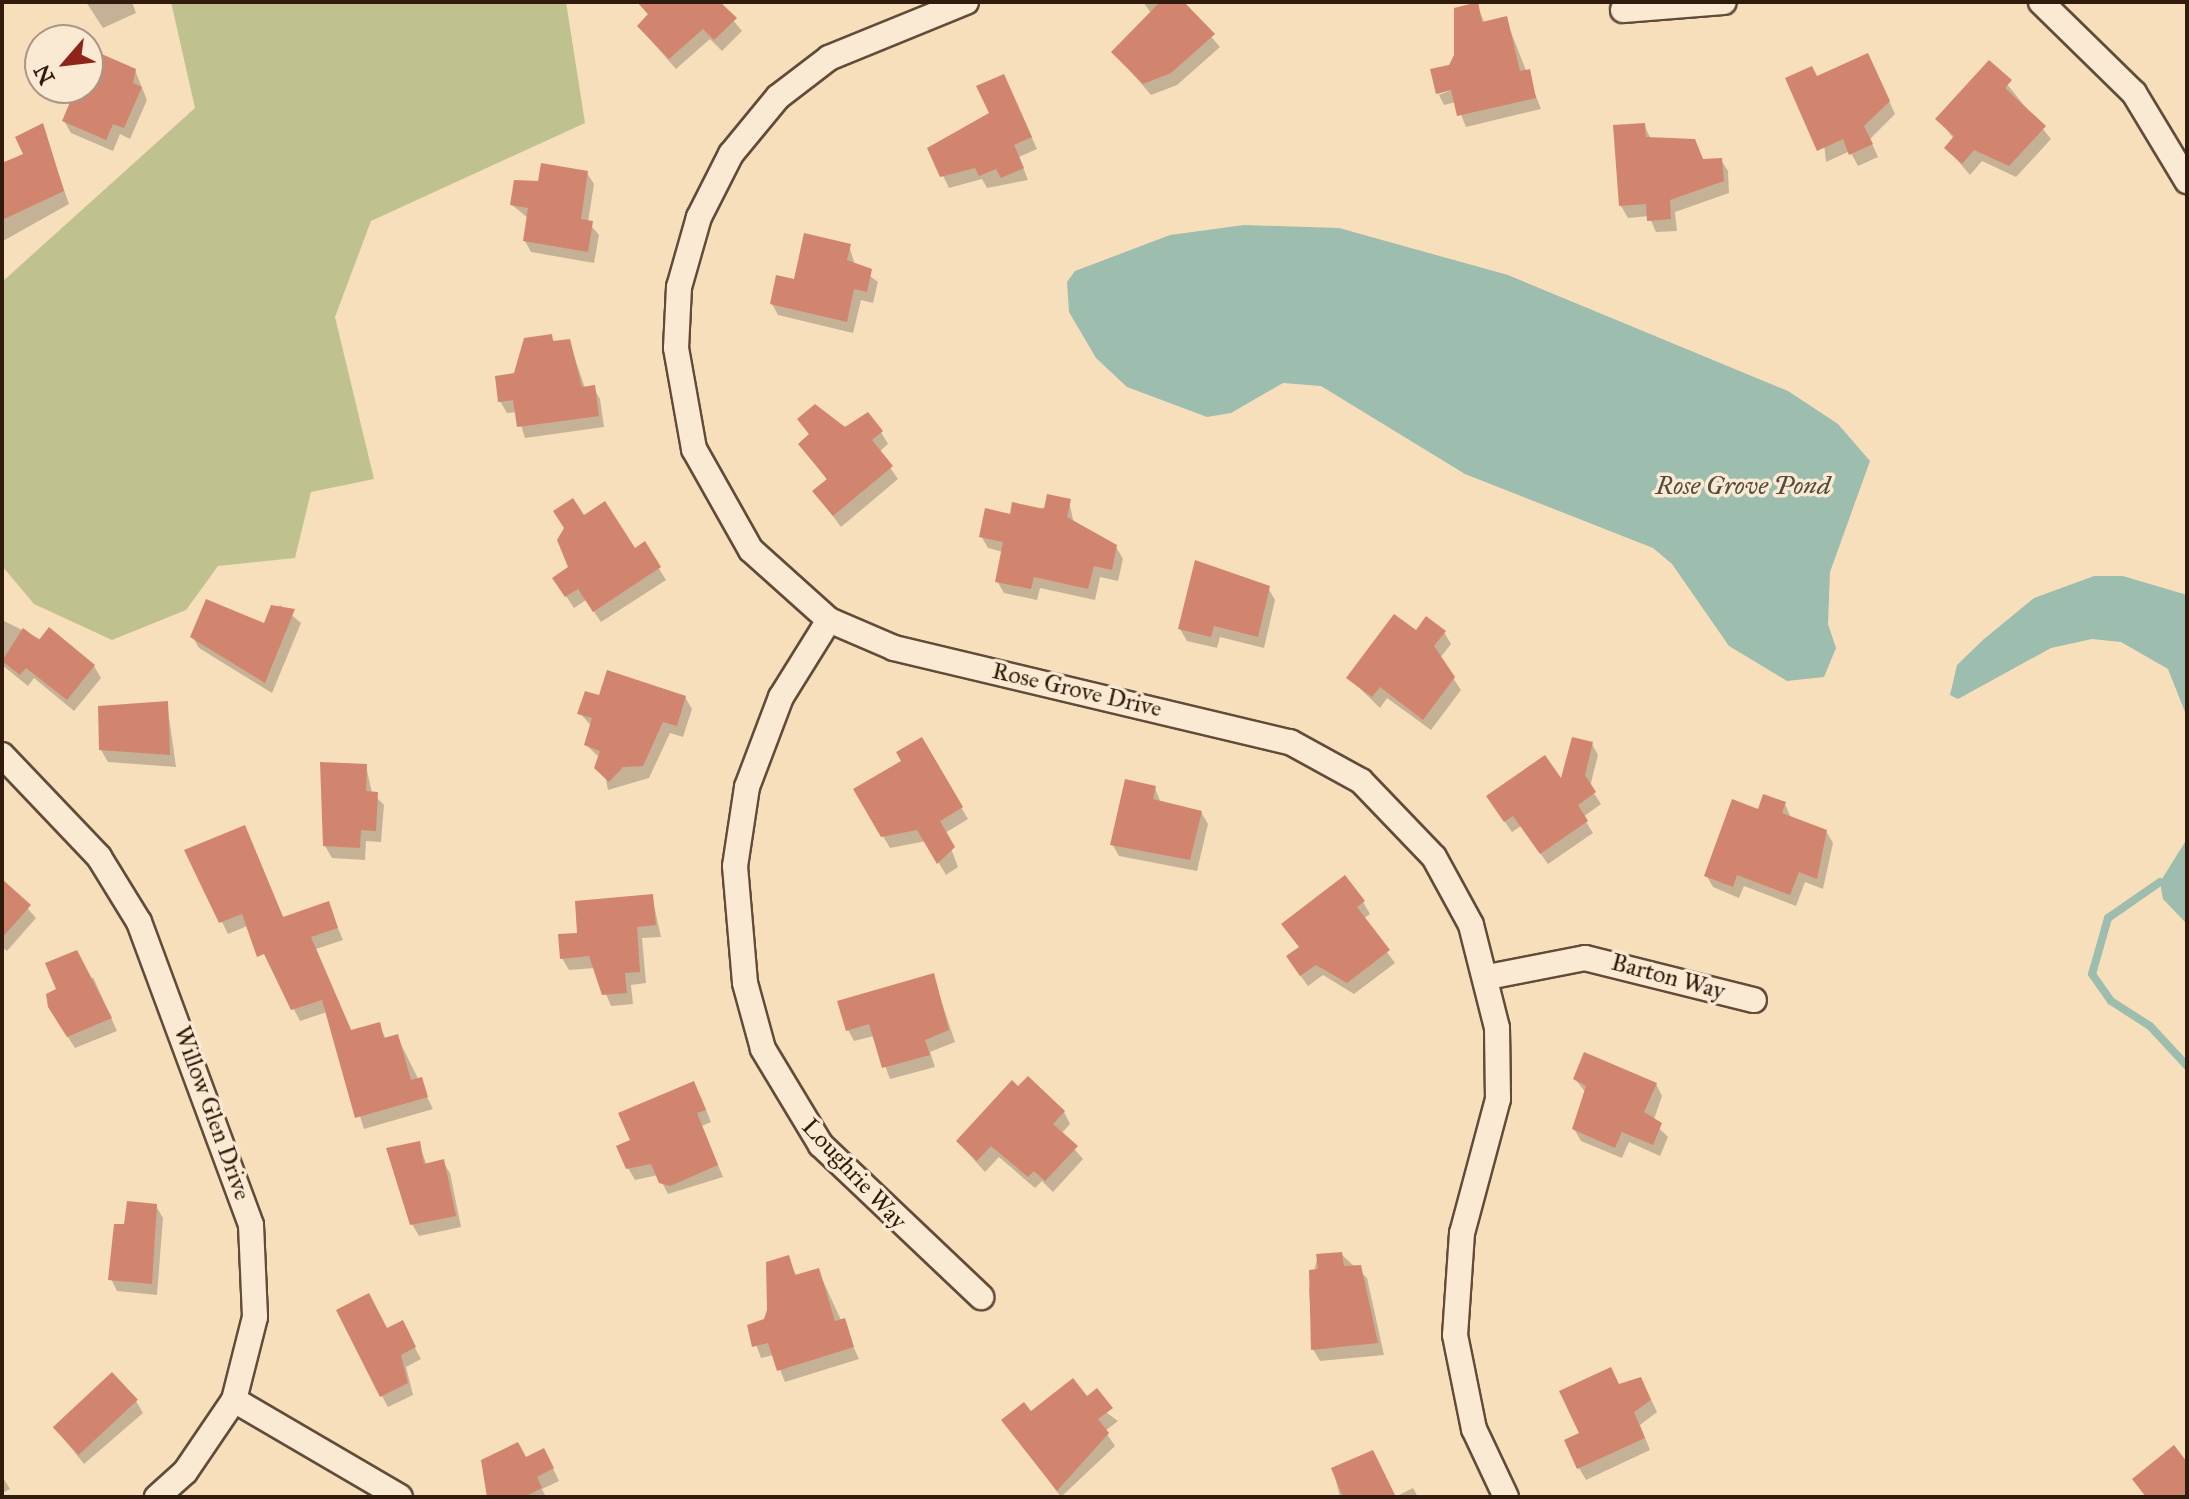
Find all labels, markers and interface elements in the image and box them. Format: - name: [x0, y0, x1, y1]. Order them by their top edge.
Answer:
- north arrow: [24, 24, 104, 104]
- text: N: [28, 60, 60, 89]
- water label: Rose Grove Pond: [1656, 470, 1830, 502]
- street label: Rose Grove Drive: [989, 656, 1165, 724]
- street label: Barton Way: [1608, 948, 1728, 1006]
- street label: Willow Glen Drive: [167, 1022, 257, 1204]
- street label: Loughrie Way: [795, 1113, 913, 1235]

